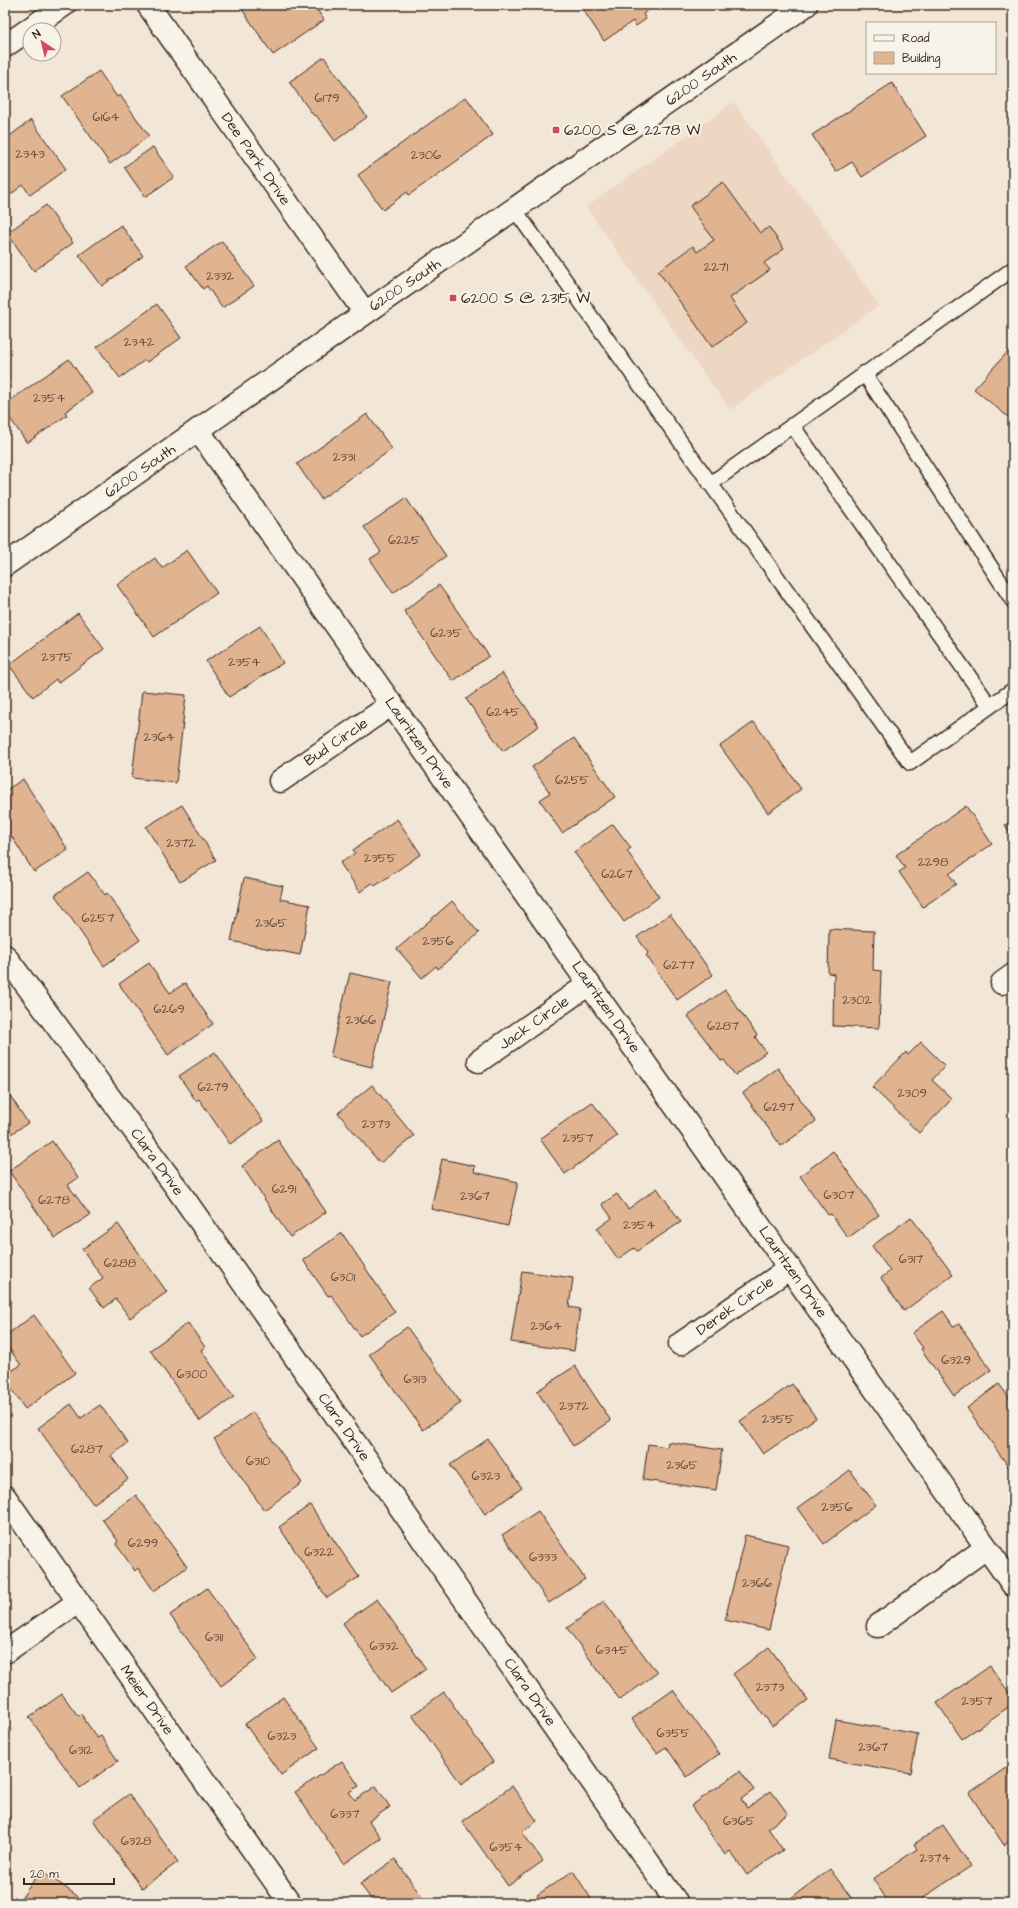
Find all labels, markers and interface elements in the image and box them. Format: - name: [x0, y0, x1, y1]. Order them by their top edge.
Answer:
- north arrow: [22, 22, 62, 62]
- legend: [866, 22, 996, 74]
- text: N: [29, 26, 44, 42]
- text: Road: [902, 30, 930, 47]
- street label: 6200 South: [661, 47, 741, 111]
- text: Building: [902, 50, 940, 68]
- house number: 6179: [314, 89, 340, 107]
- house number: 6164: [93, 108, 120, 126]
- street label: Dee Park Drive: [216, 108, 296, 210]
- place label: 6200 S @ 2278 W: [564, 120, 700, 141]
- marker: 6200 S @ 2278 W: [551, 125, 561, 135]
- house number: 2343: [15, 145, 45, 163]
- house number: 2306: [411, 146, 441, 164]
- street label: 6200 South: [365, 253, 445, 317]
- house number: 2271: [704, 258, 729, 276]
- house number: 2332: [206, 267, 235, 285]
- place label: 6200 S @ 2315 W: [461, 288, 590, 309]
- marker: 6200 S @ 2315 W: [448, 293, 458, 303]
- house number: 2342: [124, 333, 155, 351]
- house number: 2354: [33, 389, 65, 407]
- street label: 6200 South: [100, 439, 180, 503]
- house number: 2331: [333, 448, 355, 466]
- house number: 6225: [388, 531, 420, 549]
- house number: 6235: [430, 624, 462, 642]
- house number: 2375: [41, 648, 73, 666]
- house number: 2354: [228, 653, 260, 671]
- street label: Lauritzen Drive: [380, 693, 458, 793]
- house number: 6245: [486, 703, 520, 721]
- street label: Bud Circle: [300, 713, 372, 771]
- house number: 2364: [143, 728, 175, 746]
- house number: 6255: [555, 771, 589, 789]
- house number: 2372: [166, 834, 196, 852]
- house number: 2355: [364, 849, 396, 867]
- house number: 2298: [918, 853, 949, 871]
- house number: 6267: [601, 865, 633, 883]
- house number: 6257: [82, 909, 114, 927]
- house number: 2365: [255, 914, 287, 932]
- house number: 2356: [422, 932, 454, 950]
- house number: 6277: [663, 956, 695, 974]
- street label: Lauritzen Drive: [567, 957, 645, 1057]
- street label: Jack Circle: [495, 991, 573, 1055]
- house number: 2302: [842, 991, 872, 1009]
- house number: 6269: [153, 1000, 185, 1018]
- house number: 2366: [346, 1011, 376, 1029]
- house number: 6287: [707, 1017, 739, 1035]
- house number: 6279: [198, 1078, 229, 1096]
- house number: 2309: [897, 1084, 927, 1102]
- house number: 6297: [764, 1098, 795, 1116]
- house number: 2373: [362, 1115, 391, 1133]
- street label: Clara Drive: [125, 1124, 189, 1200]
- house number: 2357: [562, 1129, 594, 1147]
- house number: 6291: [272, 1180, 297, 1198]
- house number: 6307: [824, 1186, 854, 1204]
- house number: 2367: [460, 1187, 490, 1205]
- house number: 6278: [38, 1191, 71, 1209]
- house number: 2354: [623, 1216, 655, 1234]
- street label: Lauritzen Drive: [754, 1222, 832, 1322]
- house number: 6317: [899, 1250, 923, 1268]
- house number: 6288: [104, 1254, 137, 1272]
- house number: 6301: [331, 1268, 356, 1286]
- street label: Derek Circle: [692, 1271, 778, 1341]
- house number: 2364: [530, 1317, 562, 1335]
- house number: 6329: [941, 1351, 971, 1369]
- house number: 6300: [176, 1365, 208, 1383]
- house number: 6313: [403, 1370, 427, 1388]
- street label: Clara Drive: [313, 1389, 375, 1465]
- house number: 2372: [559, 1397, 589, 1415]
- house number: 2355: [762, 1410, 794, 1428]
- house number: 6287: [71, 1440, 103, 1458]
- house number: 6310: [246, 1452, 270, 1470]
- house number: 2365: [666, 1456, 698, 1474]
- house number: 6323: [472, 1467, 501, 1485]
- house number: 2356: [821, 1498, 853, 1516]
- house number: 6299: [128, 1534, 158, 1552]
- house number: 6322: [304, 1543, 334, 1561]
- house number: 6333: [529, 1548, 557, 1566]
- house number: 2366: [742, 1574, 772, 1592]
- house number: 6311: [205, 1628, 223, 1646]
- house number: 6332: [370, 1637, 399, 1655]
- house number: 6345: [596, 1641, 628, 1659]
- street label: Clara Drive: [499, 1654, 561, 1730]
- street label: Meier Drive: [115, 1661, 179, 1739]
- house number: 2373: [756, 1678, 785, 1696]
- house number: 2357: [961, 1692, 993, 1710]
- house number: 6355: [656, 1724, 690, 1742]
- house number: 6323: [268, 1727, 297, 1745]
- house number: 2367: [858, 1738, 888, 1756]
- house number: 6312: [69, 1741, 93, 1759]
- house number: 6337: [330, 1805, 360, 1823]
- house number: 6365: [723, 1812, 755, 1830]
- house number: 6328: [121, 1832, 152, 1850]
- house number: 6354: [490, 1838, 523, 1856]
- house number: 2374: [920, 1849, 951, 1867]
- scale bar: [24, 1860, 114, 1886]
- text: 20 m: [30, 1866, 59, 1883]

